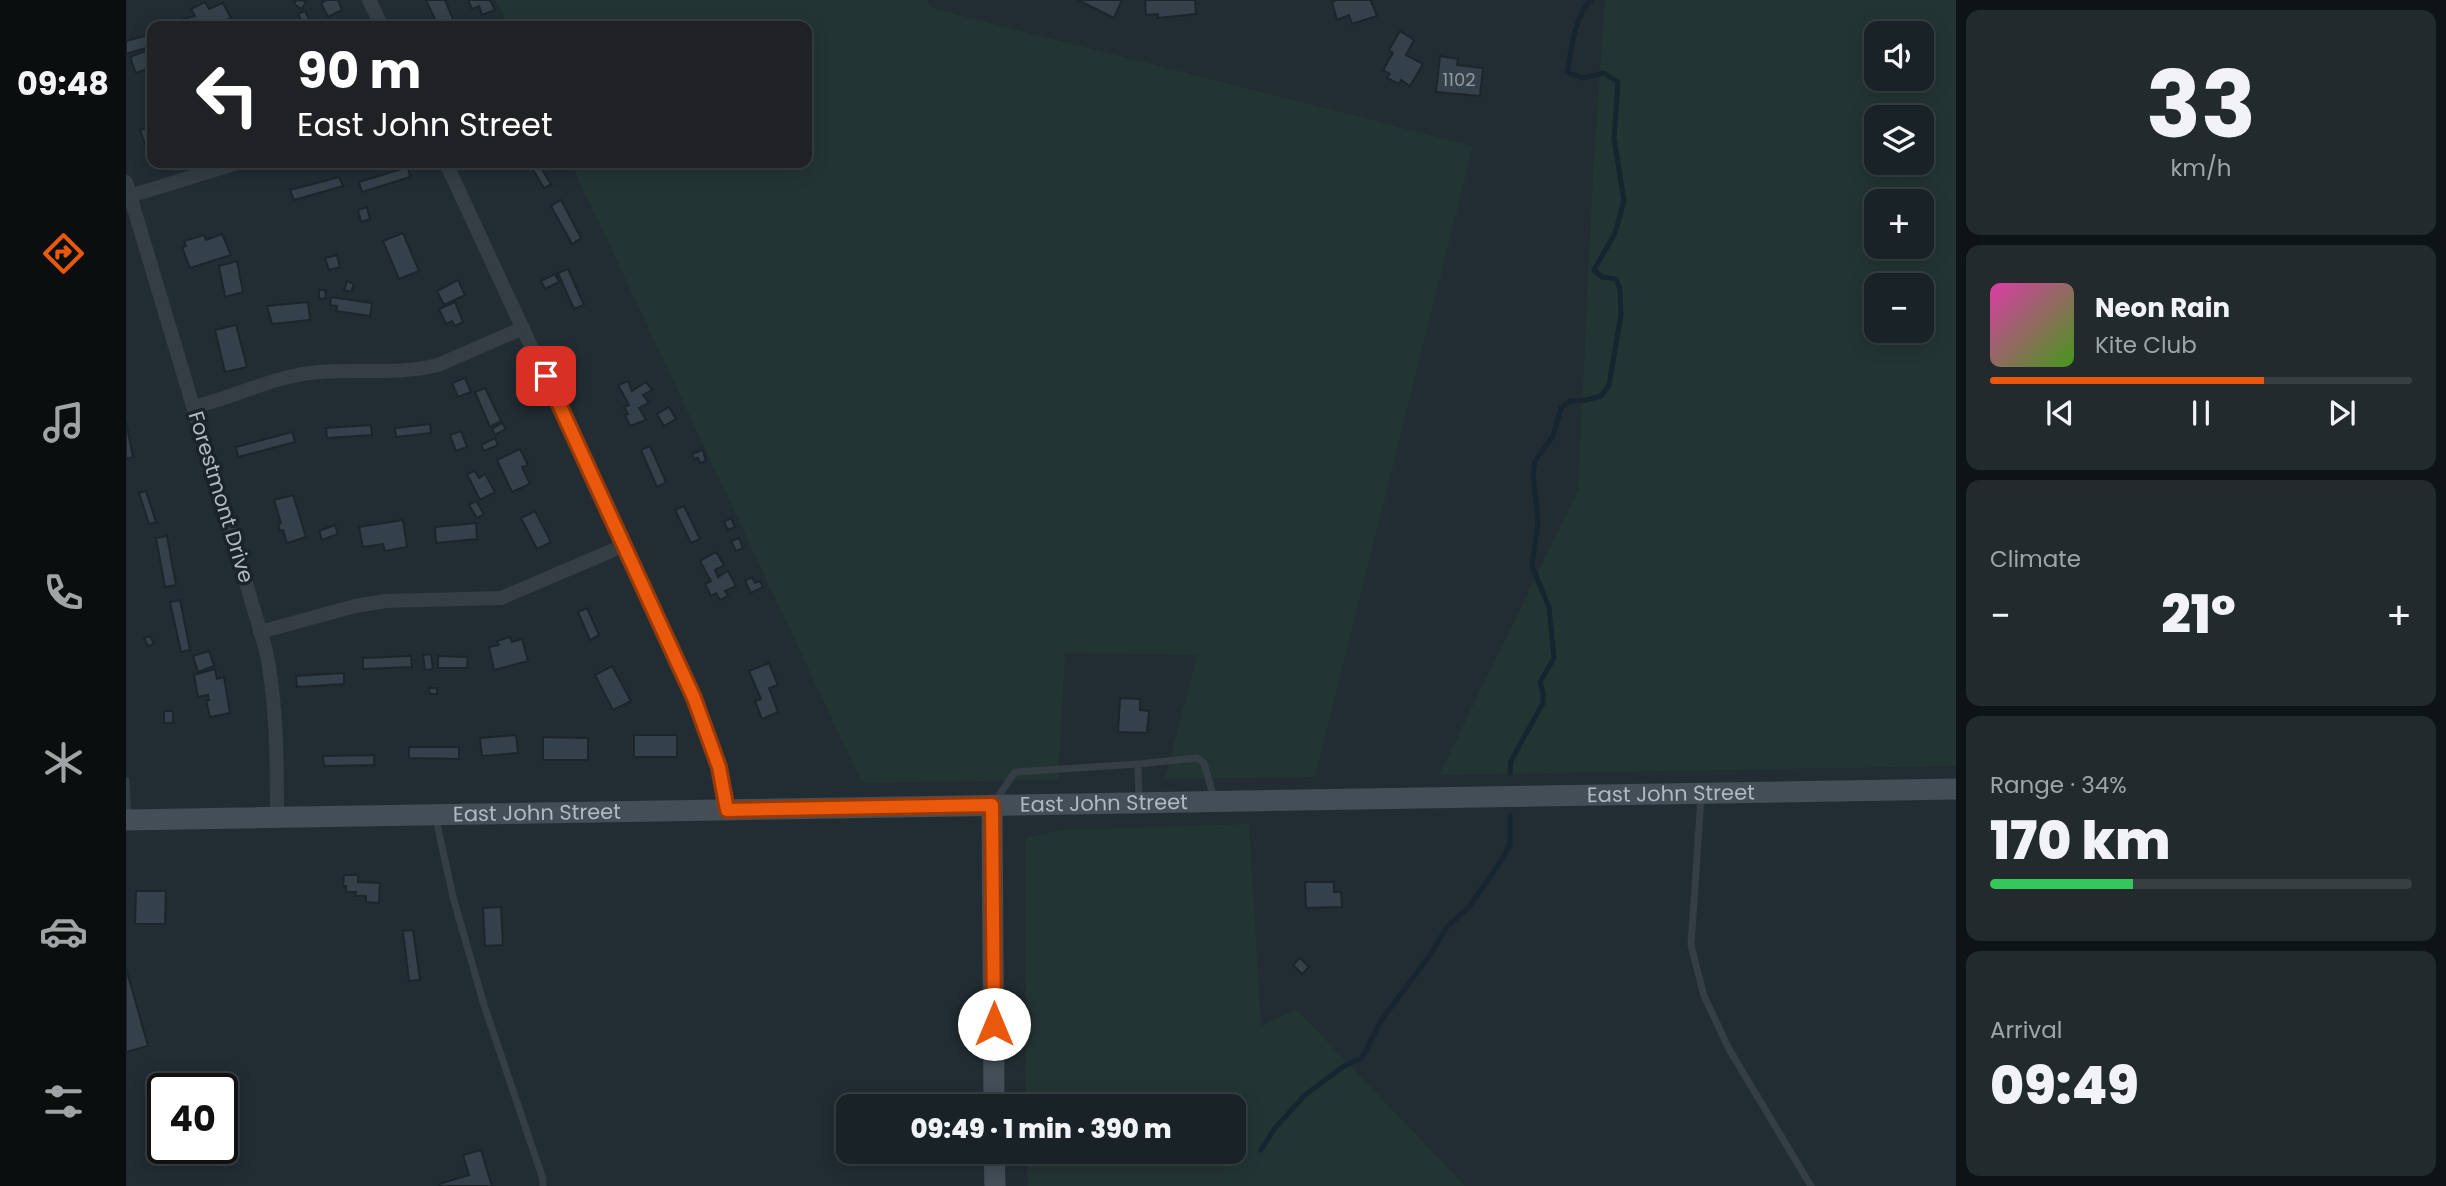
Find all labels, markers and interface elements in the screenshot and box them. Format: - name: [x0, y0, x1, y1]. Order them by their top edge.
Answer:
- map controls: [1864, 21, 1934, 343]
- button: sound: [1864, 21, 1934, 91]
- text: 90 m: [297, 37, 421, 105]
- text: 33: [2146, 41, 2256, 169]
- icon: left: [182, 49, 273, 140]
- text: 09:48: [17, 61, 109, 106]
- house number: 1102: [1442, 67, 1476, 92]
- text: East John Street: [297, 102, 553, 147]
- button: layers: [1864, 105, 1934, 175]
- text: km/h: [2170, 152, 2232, 184]
- button: +: [1864, 189, 1934, 259]
- icon: directions: [39, 229, 88, 278]
- button: −: [1864, 273, 1934, 343]
- text: Neon Rain: [2095, 290, 2230, 326]
- text: Kite Club: [2095, 329, 2197, 361]
- pin: [516, 346, 576, 406]
- icon: arrive: [527, 357, 565, 395]
- icon: previous: [2041, 394, 2079, 432]
- icon: pause: [2182, 394, 2220, 432]
- icon: next: [2323, 394, 2361, 432]
- icon: music: [39, 398, 88, 447]
- street label: Forestmont Drive: [182, 408, 261, 586]
- text: Climate: [1990, 543, 2081, 575]
- icon: phone: [39, 568, 88, 617]
- text: 21°: [2161, 578, 2236, 651]
- text: −: [1990, 589, 2011, 642]
- text: +: [2386, 589, 2412, 642]
- icon: climate: [39, 738, 88, 787]
- text: Range · 34%: [1990, 769, 2127, 801]
- street label: East John Street: [1587, 777, 1755, 809]
- street label: East John Street: [1020, 787, 1188, 819]
- street label: East John Street: [453, 797, 621, 828]
- text: 170 km: [1990, 804, 2171, 877]
- icon: car: [39, 907, 88, 956]
- position arrow: [957, 987, 1031, 1061]
- text: Arrival: [1990, 1014, 2062, 1046]
- text: 09:49: [1990, 1049, 2139, 1122]
- speed limit sign: 40: [147, 1073, 238, 1164]
- icon: filters: [39, 1077, 88, 1126]
- text: 09:49 · 1 min · 390 m: [910, 1111, 1172, 1147]

